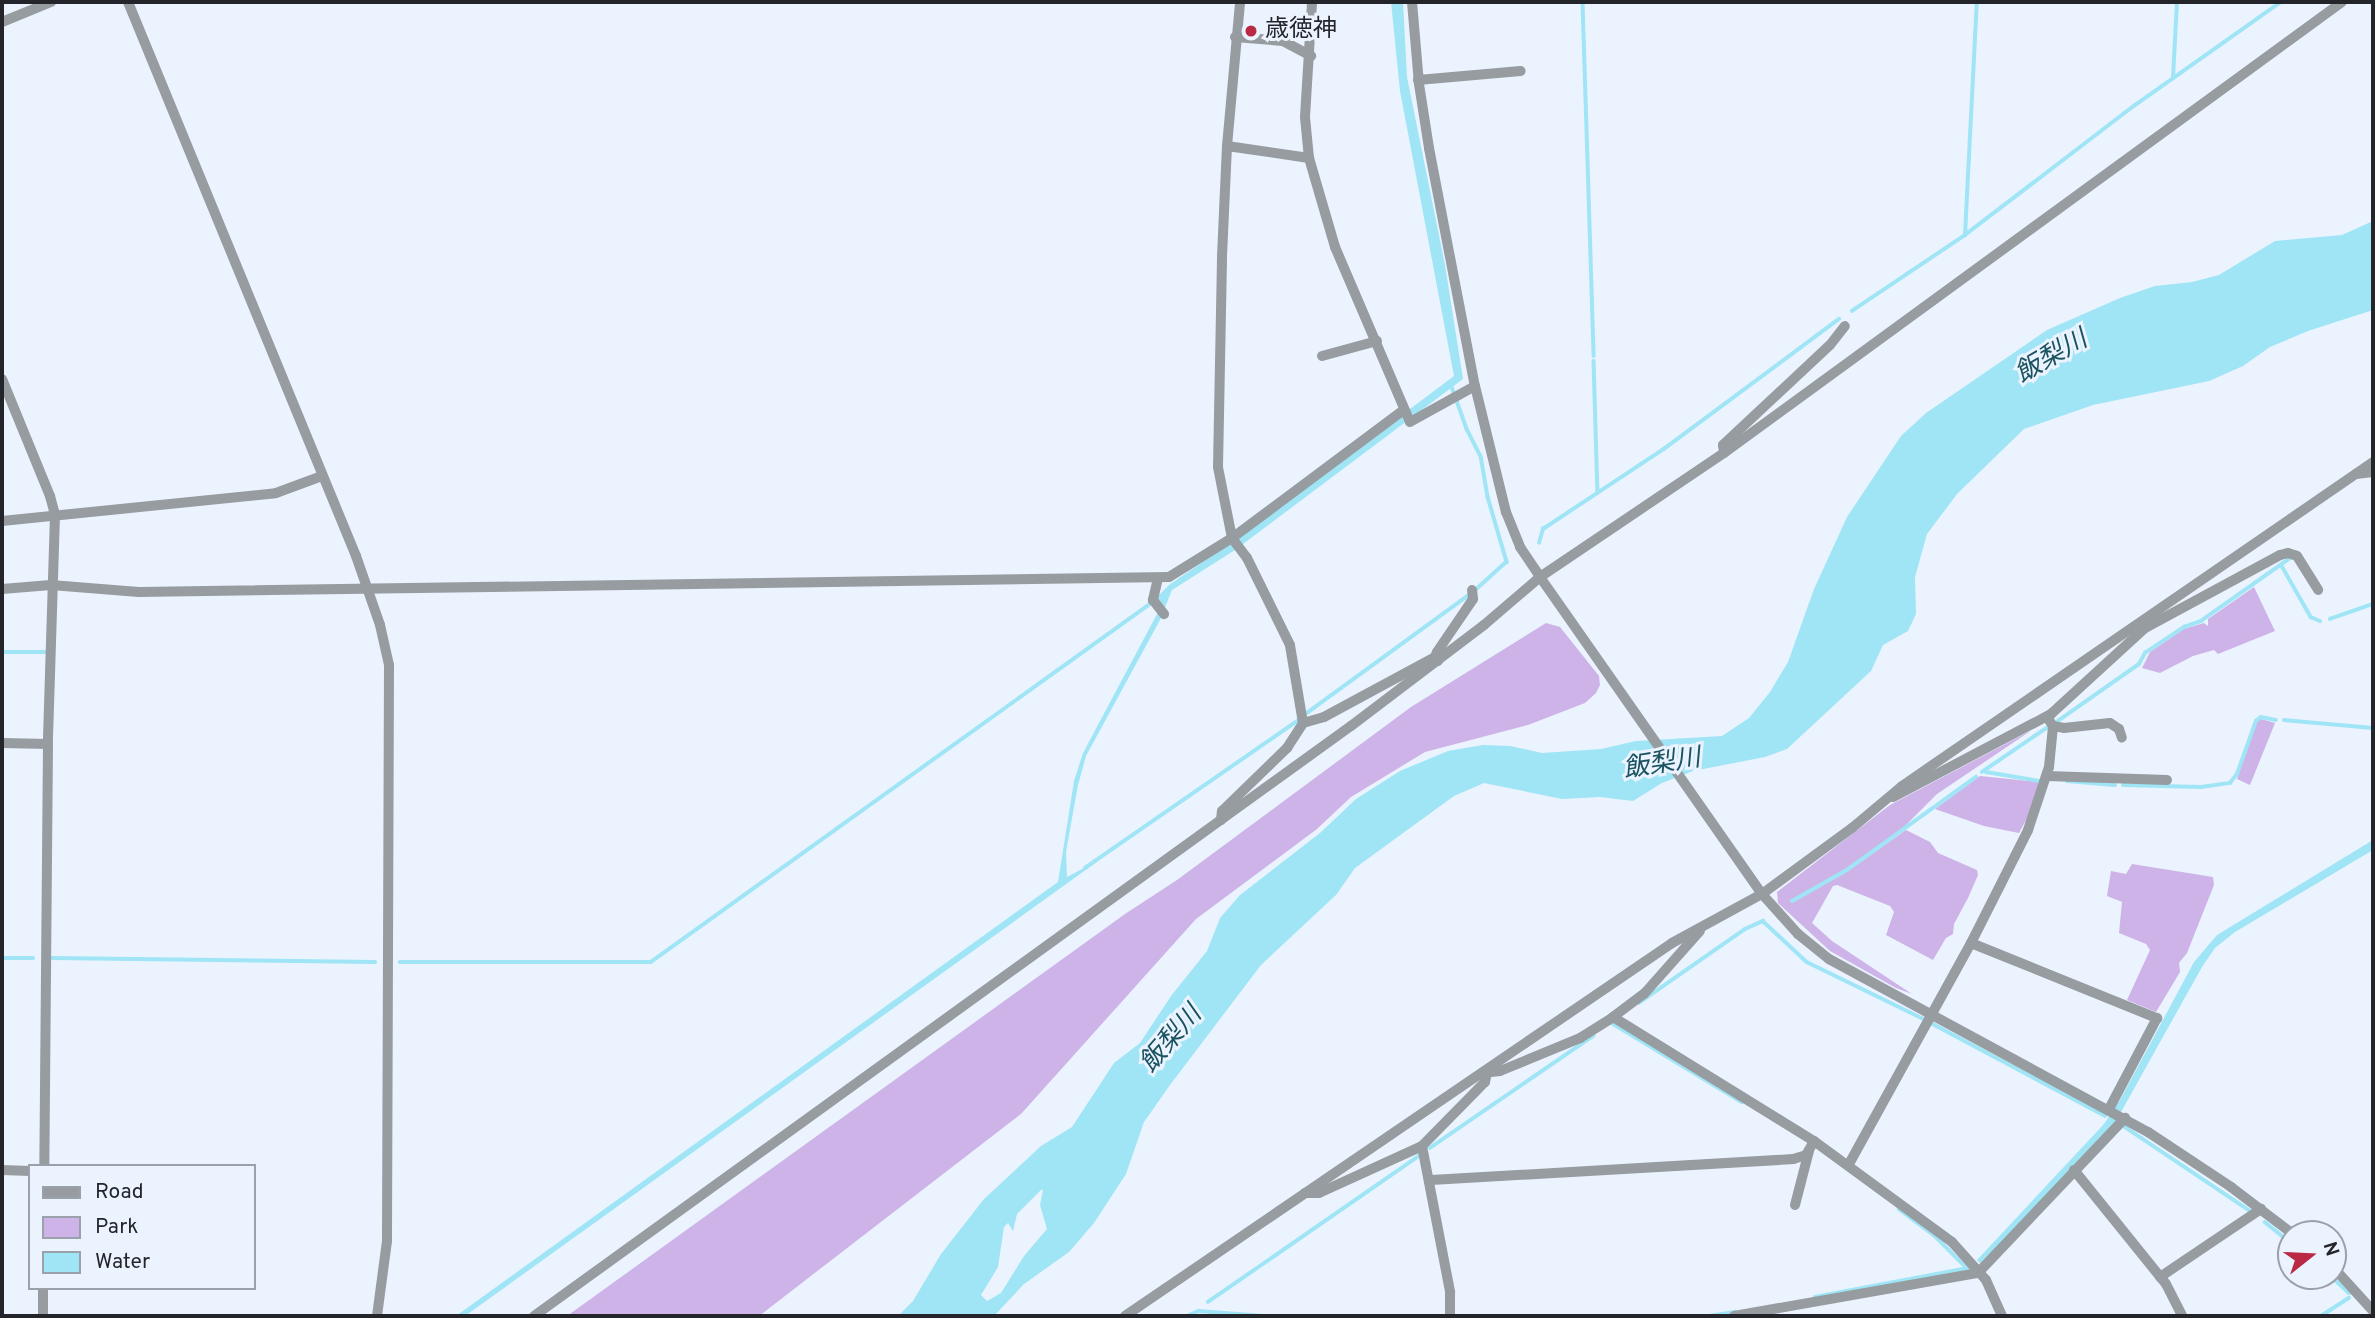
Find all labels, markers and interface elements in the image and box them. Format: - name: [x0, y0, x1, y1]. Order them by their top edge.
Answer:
- place label: 歳徳神: [1265, 17, 1337, 45]
- marker: 歳徳神: [1243, 23, 1259, 39]
- water label: 飯梨川: [2010, 325, 2094, 391]
- water label: 飯梨川: [1621, 743, 1703, 787]
- water label: 飯梨川: [1135, 1000, 1209, 1080]
- legend: [28, 1164, 256, 1290]
- text: Road: [95, 1179, 144, 1206]
- text: Park: [95, 1214, 138, 1241]
- north arrow: [2277, 1220, 2347, 1290]
- text: N: [2317, 1239, 2344, 1259]
- text: Water: [95, 1249, 150, 1276]

